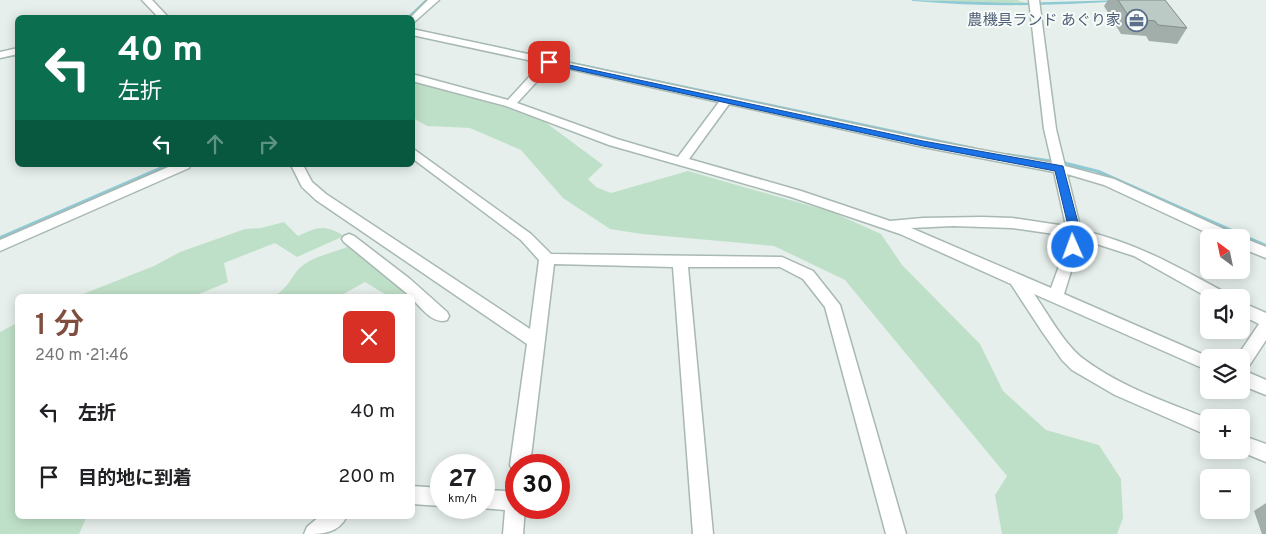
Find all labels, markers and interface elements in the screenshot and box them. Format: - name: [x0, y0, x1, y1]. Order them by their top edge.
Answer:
- office icon: 農機具ランド あぐり家: [1125, 9, 1149, 33]
- place label: 農機具ランド あぐり家: [967, 11, 1121, 31]
- text: 40 m: [118, 29, 203, 73]
- icon: left: [35, 35, 100, 100]
- pin: [528, 41, 570, 83]
- icon: arrive: [535, 48, 563, 76]
- text: 左折: [118, 79, 162, 106]
- icon: left: [148, 130, 176, 158]
- icon: ahead: [201, 130, 229, 158]
- icon: right: [254, 130, 282, 158]
- position arrow: [1046, 220, 1098, 272]
- north arrow: [1200, 229, 1250, 279]
- map controls: [1200, 229, 1250, 519]
- button: sound: [1200, 289, 1250, 339]
- text: 1 分: [35, 308, 84, 345]
- button: close: [343, 311, 395, 363]
- text: 240 m · 21:46: [35, 346, 129, 366]
- button: layers: [1200, 349, 1250, 399]
- icon: left: [35, 398, 63, 426]
- text: 40 m: [350, 400, 395, 424]
- text: 左折: [78, 402, 116, 426]
- button: +: [1200, 409, 1250, 459]
- speed limit sign: 30: [505, 454, 570, 519]
- icon: arrive: [35, 463, 63, 491]
- text: 27: [448, 464, 477, 496]
- text: 200 m: [339, 465, 395, 489]
- text: 目的地に到着: [78, 467, 192, 491]
- button: −: [1200, 469, 1250, 519]
- text: km/h: [448, 491, 477, 507]

